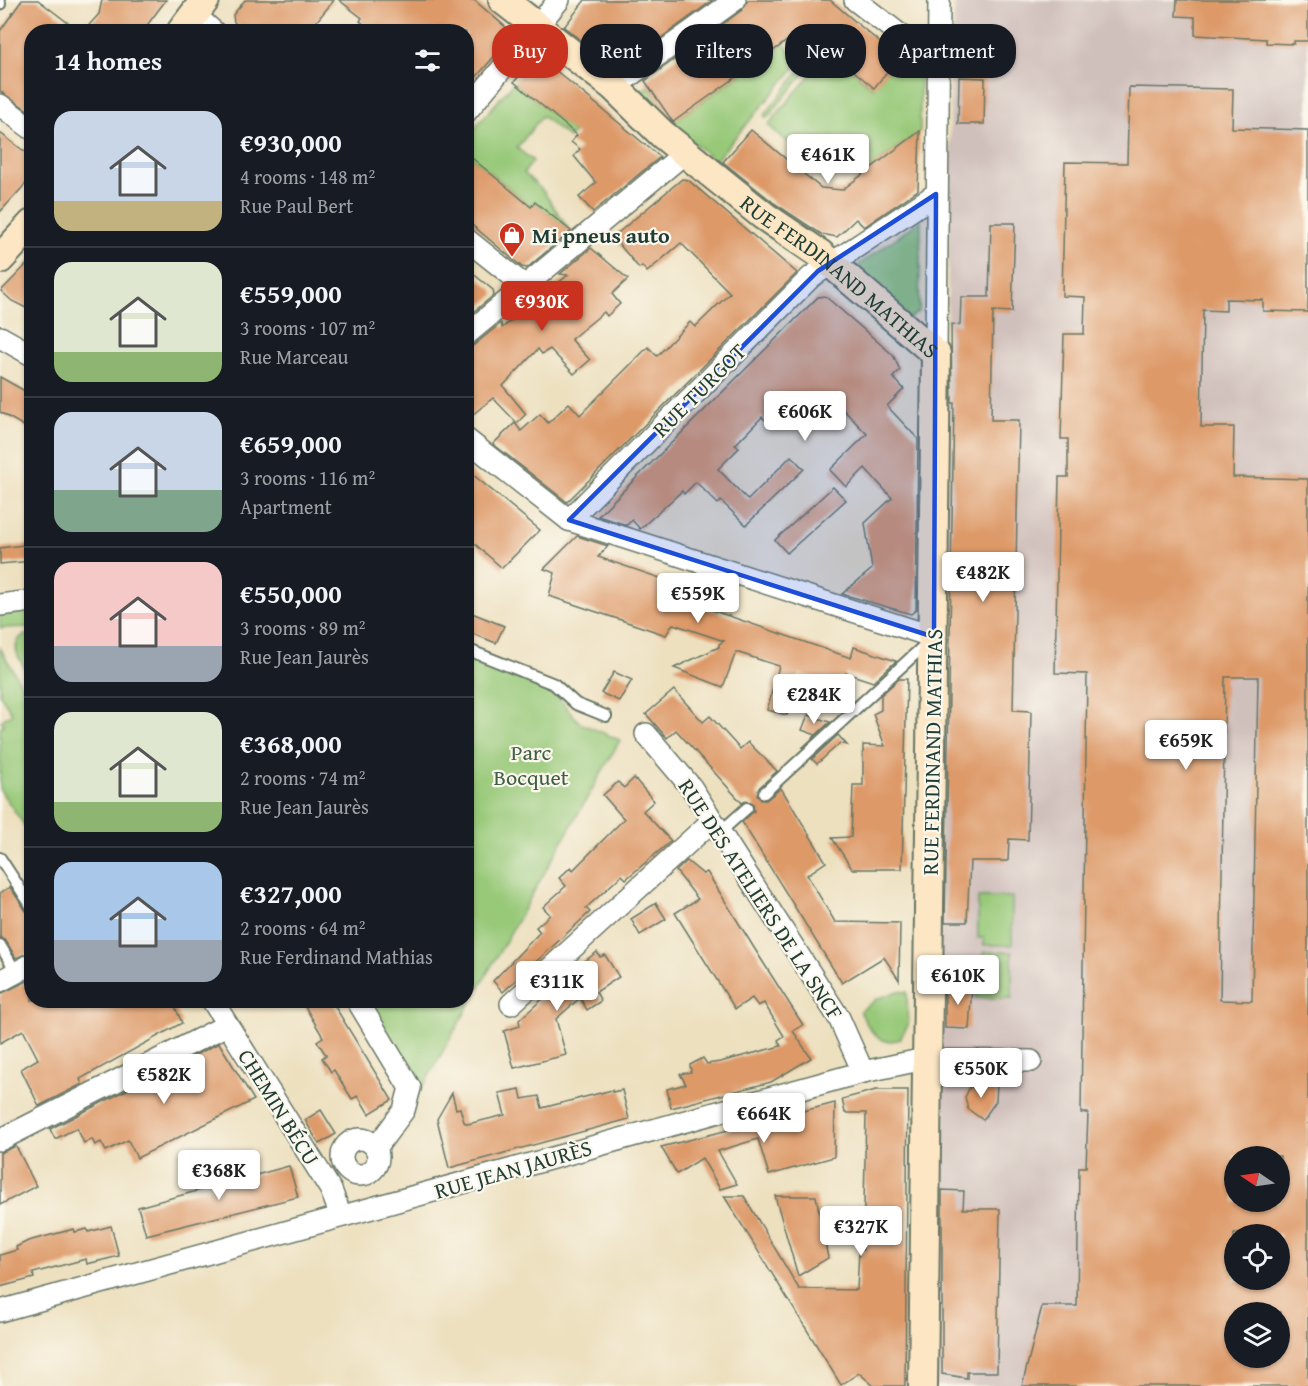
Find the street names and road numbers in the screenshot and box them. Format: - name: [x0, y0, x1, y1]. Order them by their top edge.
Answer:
- street label: RUE FERDINAND MATHIAS: [733, 187, 946, 366]
- street label: RUE TURGOT: [645, 336, 753, 444]
- street label: RUE FERDINAND MATHIAS: [914, 629, 950, 875]
- street label: RUE DES ATELIERS DE LA SNCF: [671, 772, 851, 1026]
- street label: CHEMIN BÉCU: [231, 1043, 327, 1171]
- street label: RUE JEAN JAURÈS: [431, 1131, 595, 1207]

